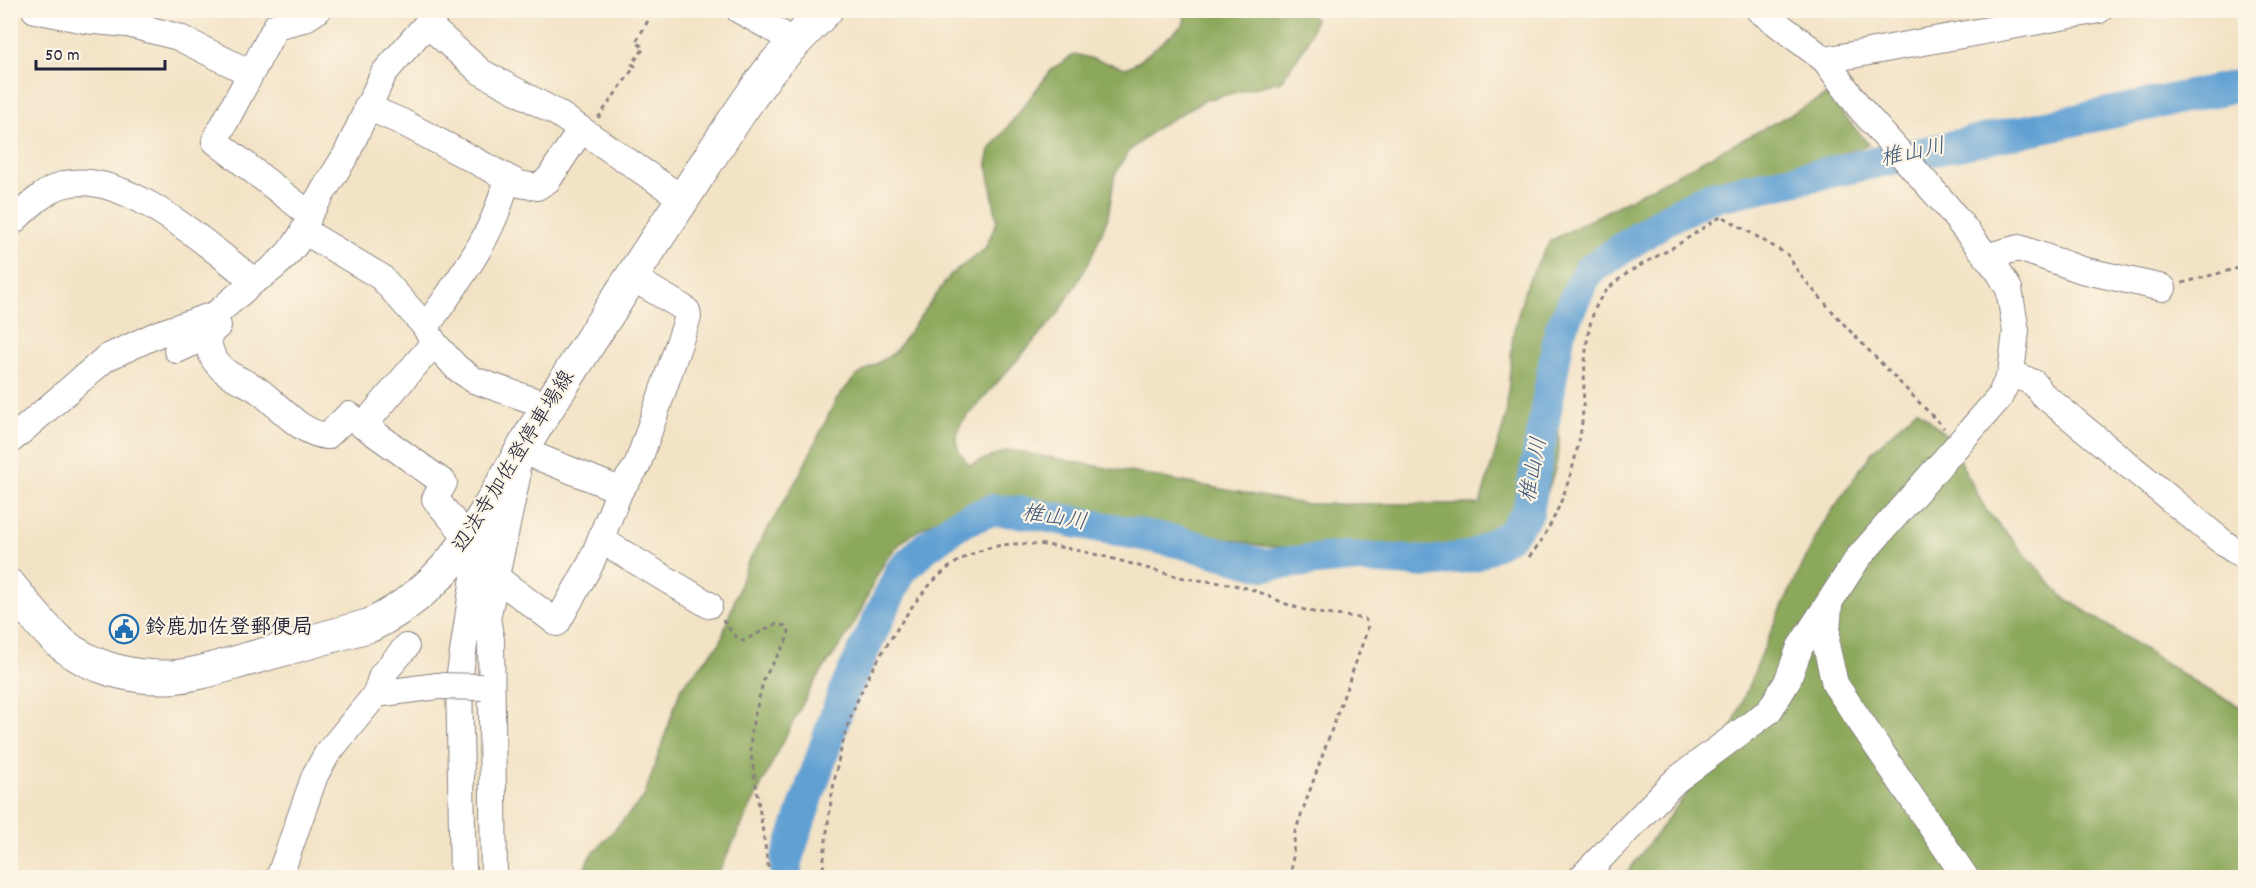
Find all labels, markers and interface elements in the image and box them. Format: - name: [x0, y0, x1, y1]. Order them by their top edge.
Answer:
- scale bar: [36, 33, 165, 71]
- text: 50 m: [45, 44, 80, 69]
- water label: 椎山川: [1877, 132, 1949, 176]
- street label: 辺法寺加佐登停車場線: [447, 365, 583, 559]
- water label: 椎山川: [1513, 435, 1557, 505]
- water label: 椎山川: [1019, 499, 1089, 539]
- public building icon: 鈴鹿加佐登郵便局: [108, 613, 140, 645]
- place label: 鈴鹿加佐登郵便局: [145, 614, 313, 644]

